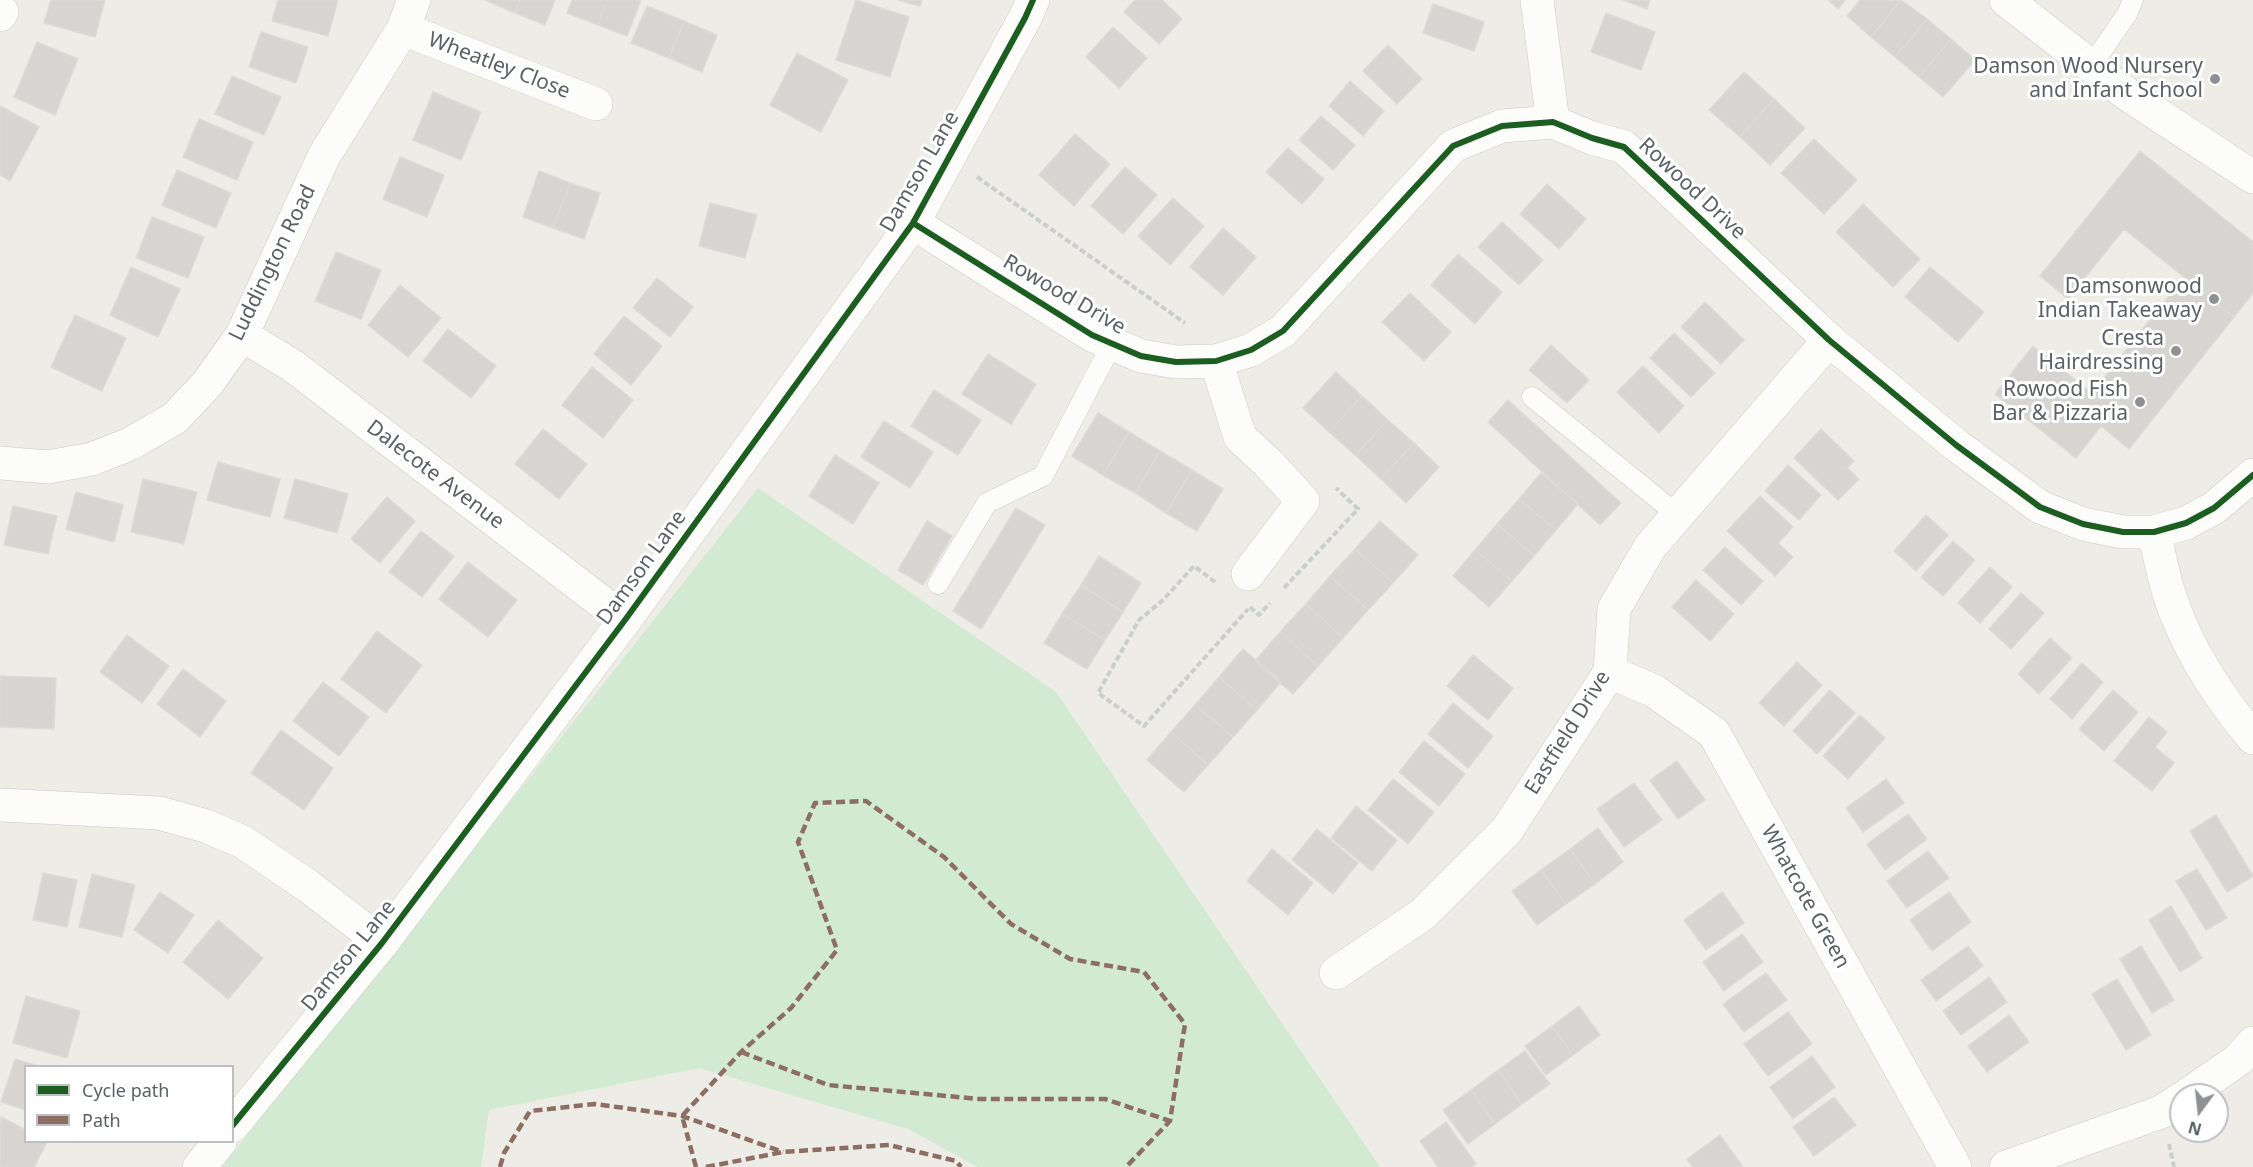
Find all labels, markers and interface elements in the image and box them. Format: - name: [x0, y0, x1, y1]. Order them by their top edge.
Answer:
- street label: Wheatley Close: [424, 27, 574, 105]
- place label: Damson Wood Nursery and Infant School: [1973, 54, 2203, 104]
- marker: Damson Wood Nursery and Infant School: [2208, 72, 2222, 86]
- street label: Damson Lane: [875, 107, 965, 237]
- street label: Rowood Drive: [1633, 133, 1751, 245]
- street label: Luddington Road: [224, 181, 322, 345]
- street label: Rowood Drive: [998, 250, 1130, 340]
- place label: Damsonwood Indian Takeaway: [2038, 274, 2202, 324]
- marker: Damsonwood Indian Takeaway: [2207, 292, 2221, 306]
- place label: Cresta Hairdressing: [2039, 326, 2164, 376]
- marker: Cresta Hairdressing: [2169, 344, 2183, 358]
- place label: Rowood Fish Bar & Pizzaria: [1992, 377, 2128, 427]
- marker: Rowood Fish Bar & Pizzaria: [2133, 395, 2147, 409]
- street label: Dalecote Avenue: [361, 415, 509, 535]
- street label: Damson Lane: [592, 506, 692, 630]
- street label: Eastfield Drive: [1520, 666, 1616, 800]
- street label: Whatcote Green: [1755, 821, 1855, 973]
- street label: Damson Lane: [297, 895, 401, 1017]
- legend: [24, 1065, 234, 1143]
- text: Cycle path: [82, 1078, 169, 1102]
- north arrow: [2169, 1083, 2229, 1143]
- text: Path: [82, 1108, 121, 1132]
- text: N: [2186, 1116, 2204, 1141]

